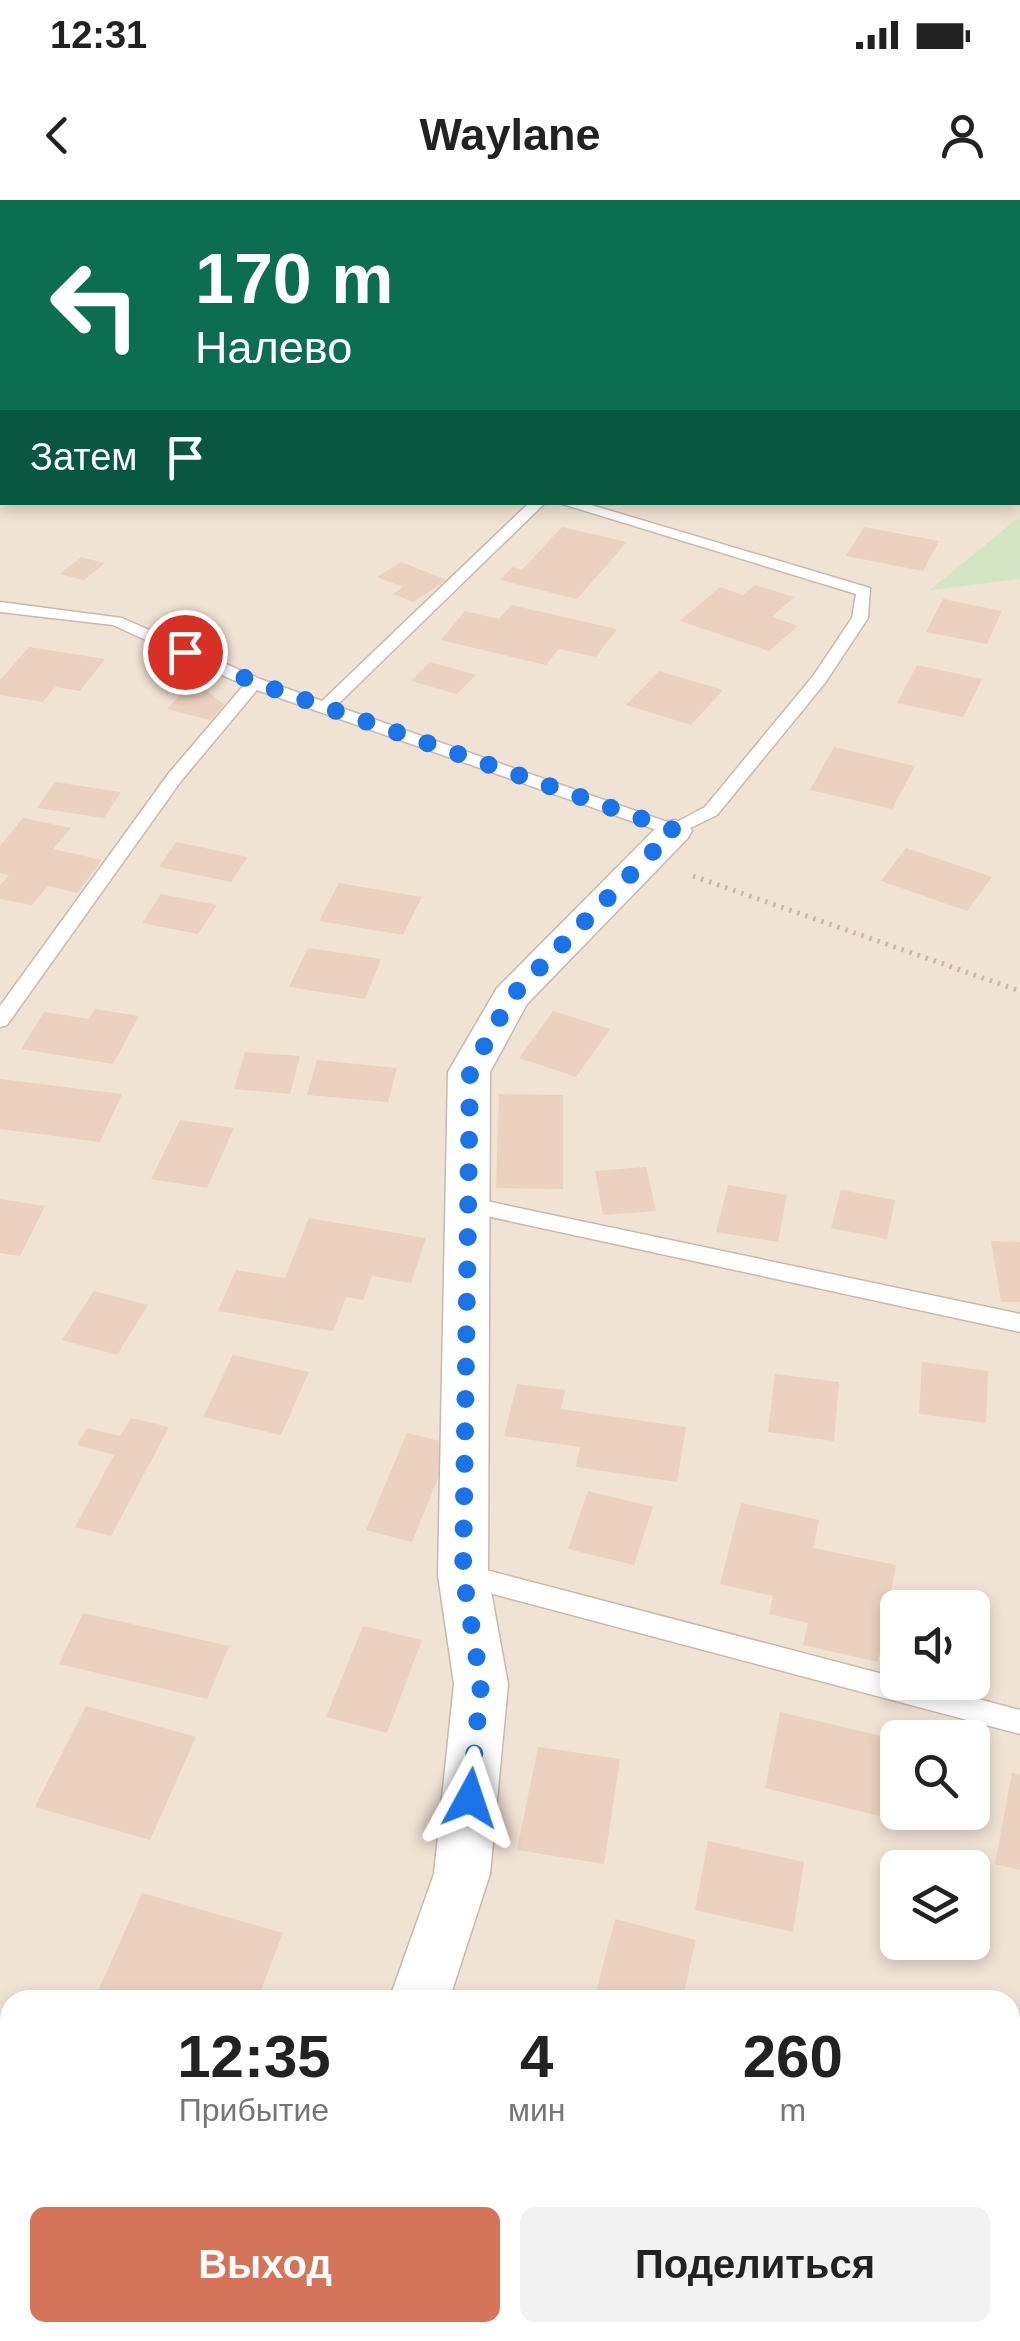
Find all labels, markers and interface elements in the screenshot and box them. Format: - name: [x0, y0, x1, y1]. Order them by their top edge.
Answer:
- text: 12:31: [50, 14, 147, 56]
- icon: back: [30, 108, 85, 163]
- icon: person: [935, 108, 990, 163]
- text: Waylane: [420, 109, 600, 160]
- icon: left: [30, 240, 160, 370]
- text: 170 m: [195, 240, 393, 318]
- text: Налево: [195, 322, 352, 373]
- icon: arrive: [158, 430, 213, 485]
- text: Затем: [30, 436, 138, 478]
- pin: [143, 610, 228, 695]
- icon: arrive: [158, 625, 213, 680]
- map controls: [880, 1590, 990, 1960]
- button: sound: [880, 1590, 990, 1700]
- button: search: [880, 1720, 990, 1830]
- position arrow: [418, 1746, 522, 1850]
- button: layers: [880, 1850, 990, 1960]
- text: 12:35: [177, 2023, 331, 2090]
- text: 4: [520, 2023, 553, 2090]
- text: 260: [743, 2023, 843, 2090]
- text: Прибытие: [179, 2092, 329, 2128]
- text: мин: [508, 2092, 565, 2128]
- text: m: [779, 2092, 806, 2128]
- button: Выход: [30, 2207, 500, 2322]
- button: Поделиться: [520, 2207, 990, 2322]

